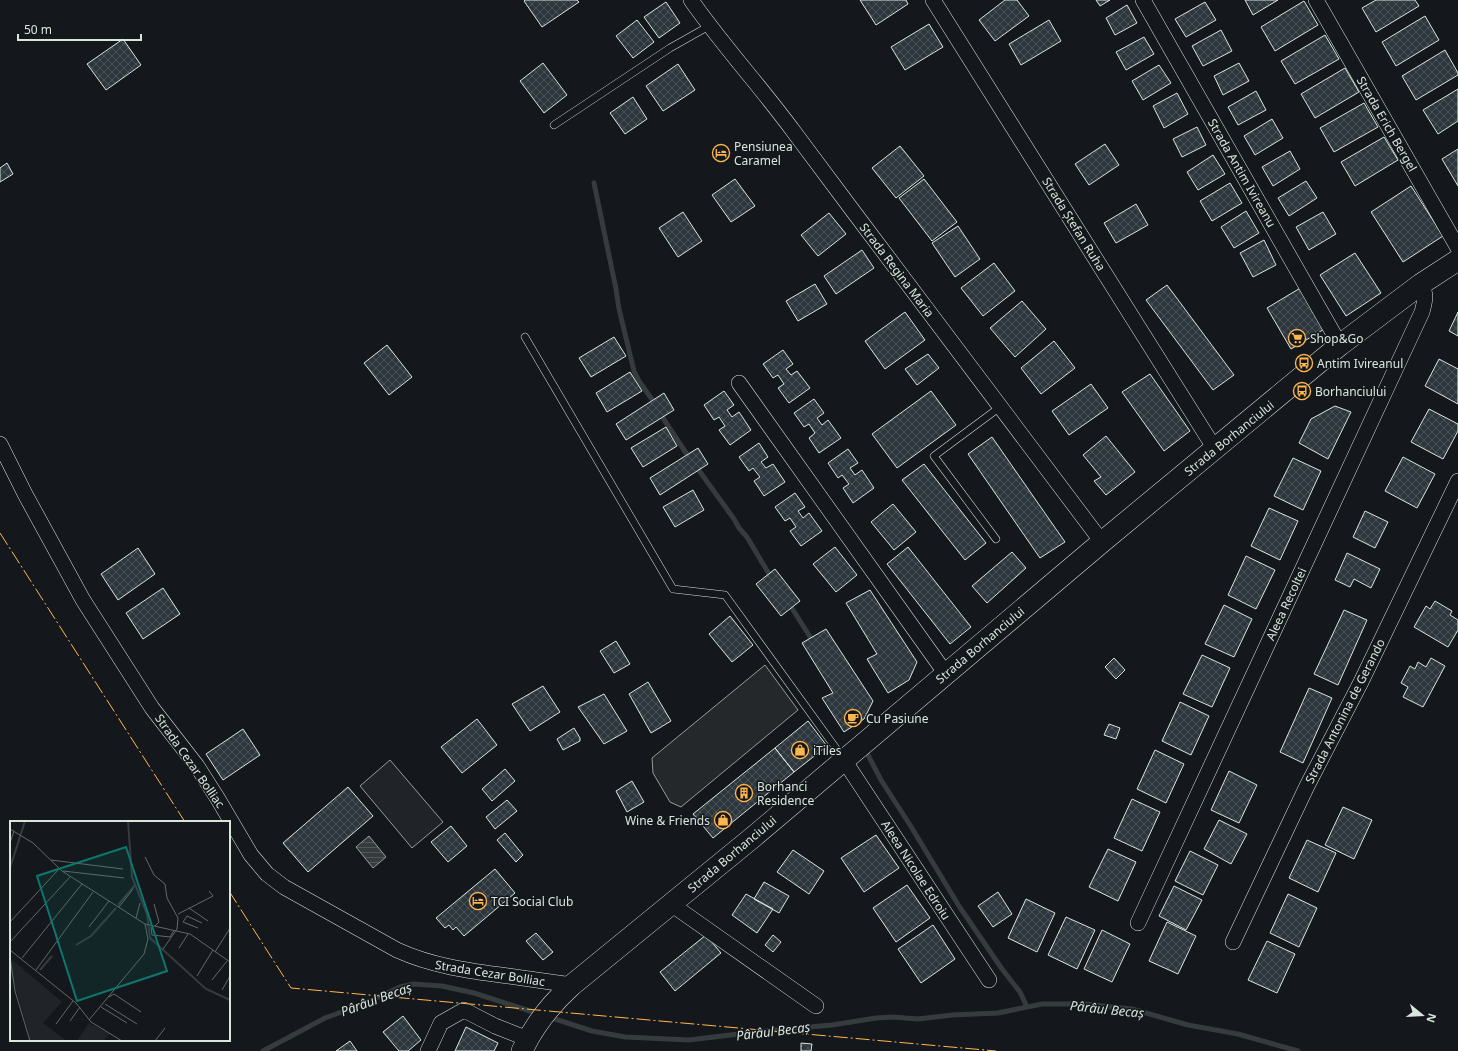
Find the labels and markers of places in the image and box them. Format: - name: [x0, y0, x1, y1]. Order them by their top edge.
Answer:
- place label: Pensiunea Caramel: [734, 138, 793, 169]
- hotel icon: Pensiunea Caramel: [711, 143, 731, 163]
- supermarket icon: Shop&Go: [1287, 328, 1307, 348]
- place label: Shop&Go: [1310, 330, 1363, 347]
- bus stop icon: Antim Ivireanul: [1294, 353, 1314, 373]
- place label: Antim Ivireanul: [1317, 355, 1403, 372]
- bus stop icon: Borhanciului: [1292, 381, 1312, 401]
- place label: Borhanciului: [1315, 383, 1386, 400]
- cafe icon: Cu Pasiune: [843, 708, 863, 728]
- place label: Cu Pasiune: [866, 710, 929, 727]
- shop icon: iTiles: [790, 740, 810, 760]
- place label: iTiles: [813, 742, 842, 759]
- place label: Borhanci Residence: [757, 778, 814, 809]
- building icon: Borhanci Residence: [734, 783, 754, 803]
- shop icon: Wine & Friends: [713, 810, 733, 830]
- place label: Wine & Friends: [625, 812, 710, 829]
- hotel icon: TCI Social Club: [468, 891, 488, 911]
- place label: TCI Social Club: [491, 893, 573, 910]

